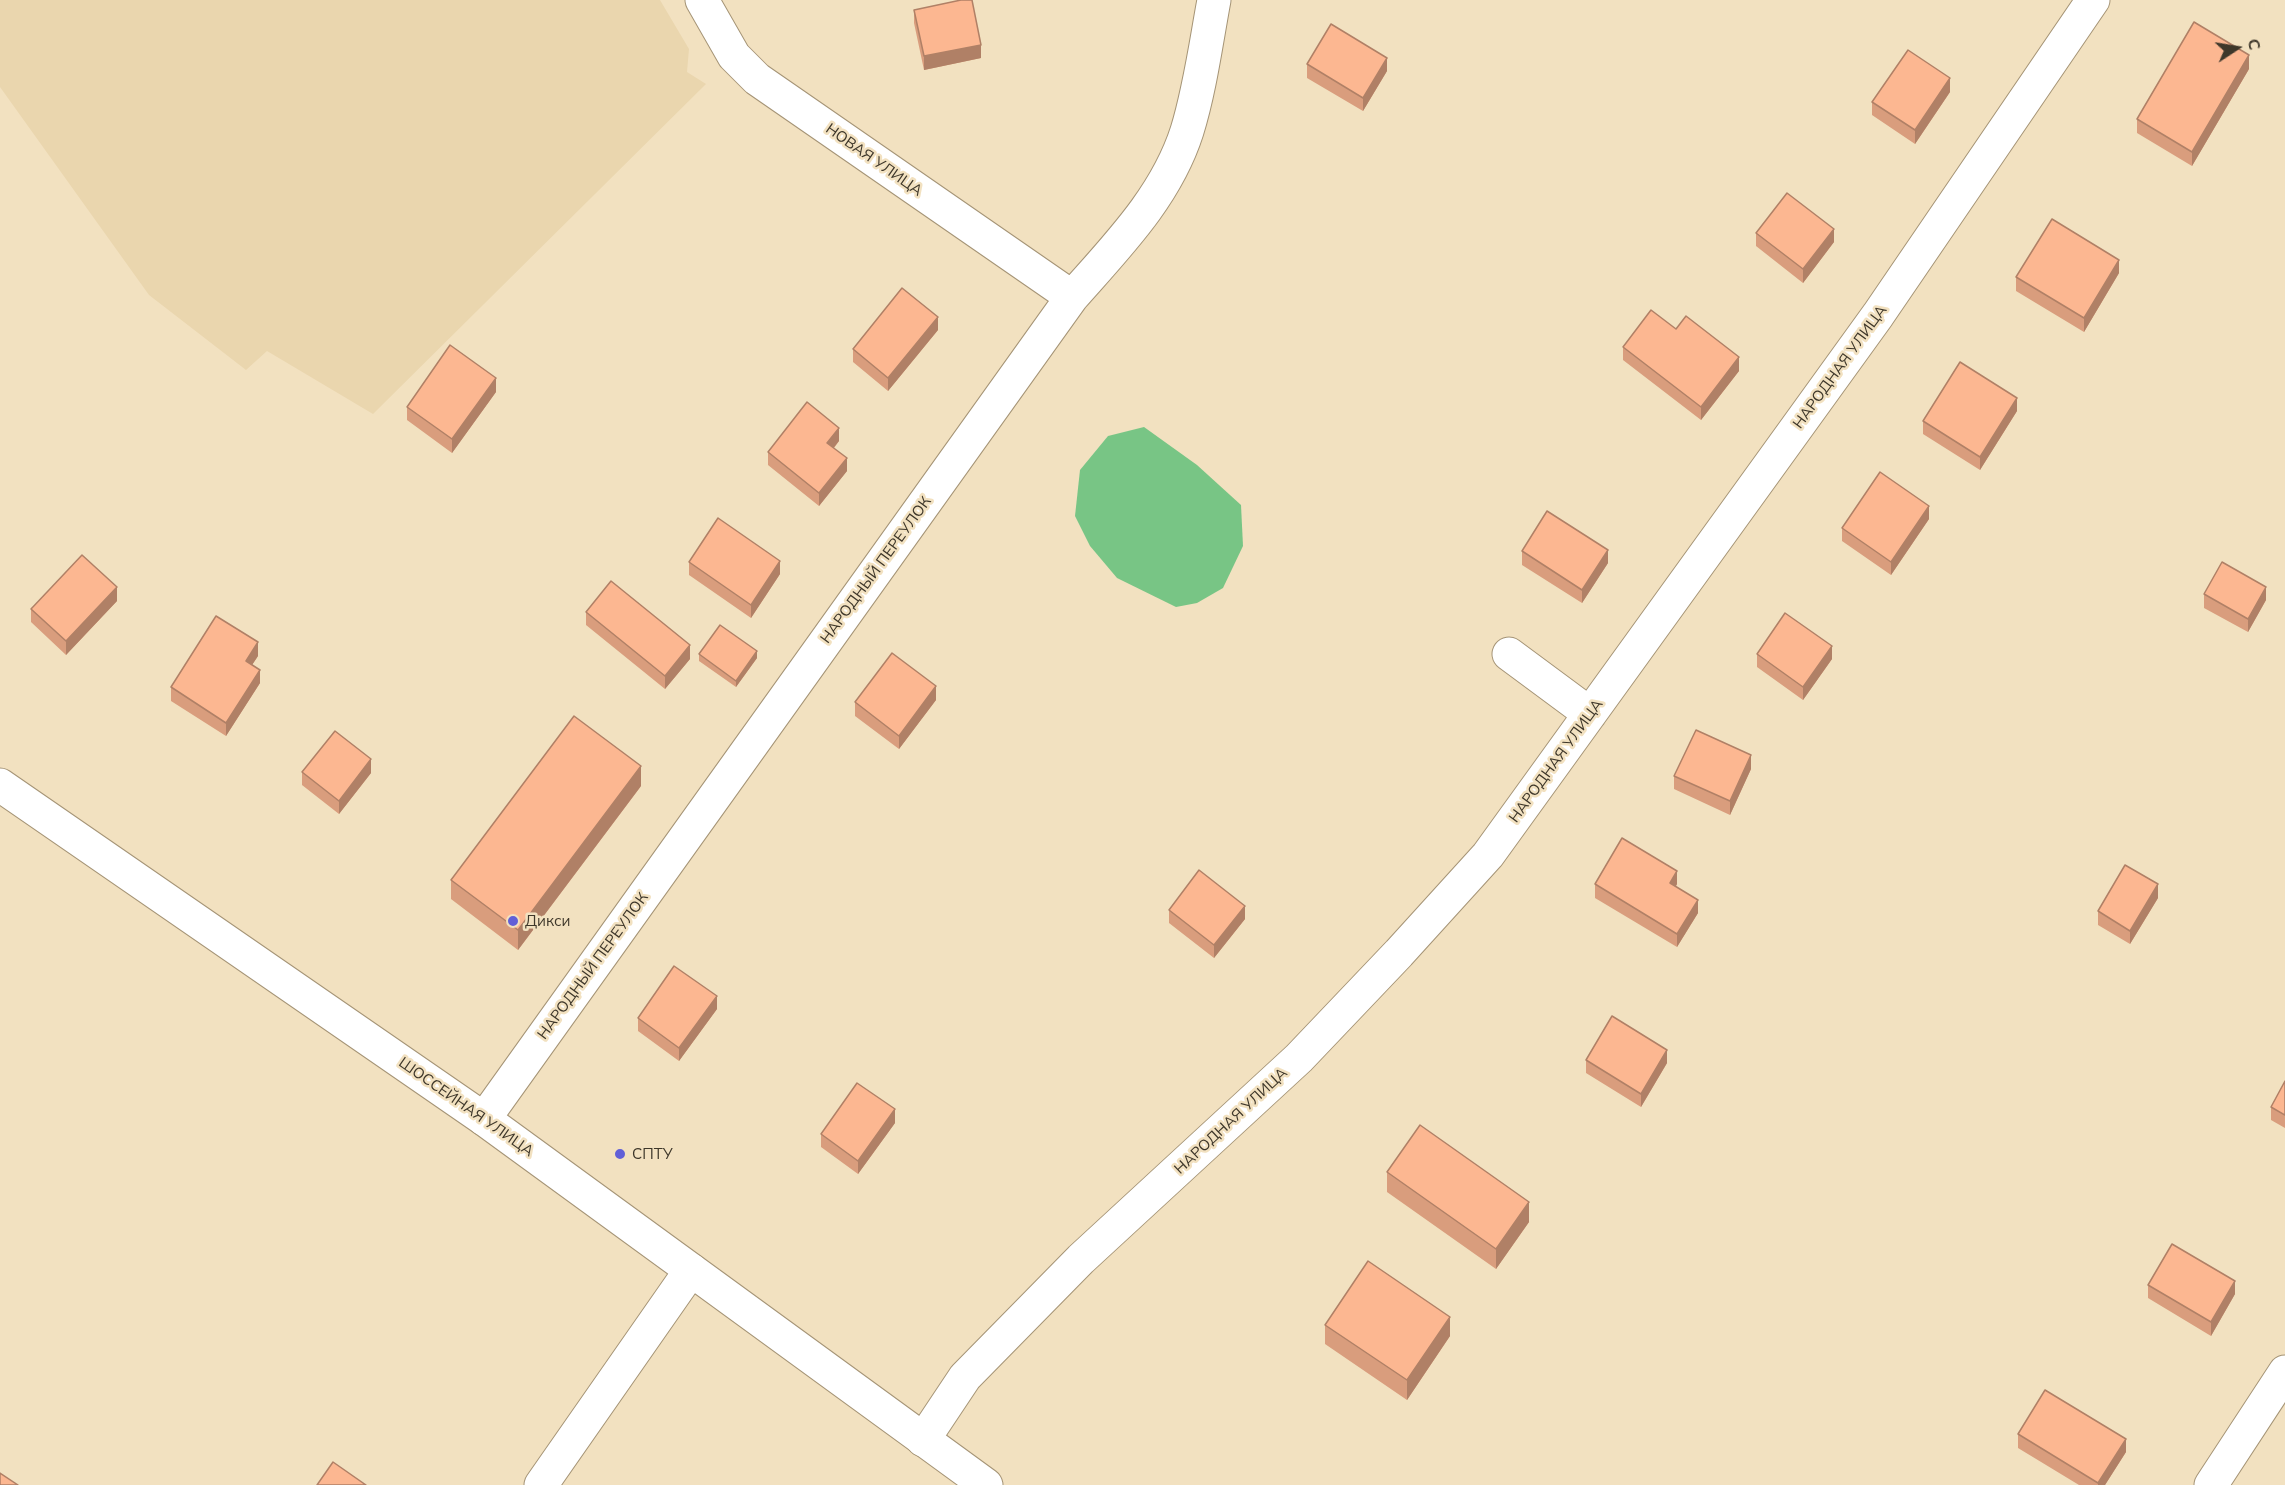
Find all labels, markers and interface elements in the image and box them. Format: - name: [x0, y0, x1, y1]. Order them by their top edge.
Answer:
- north arrow: [2207, 18, 2267, 78]
- text: С: [2244, 37, 2266, 52]
- street label: НОВАЯ УЛИЦА: [822, 120, 926, 200]
- street label: НАРОДНАЯ УЛИЦА: [1789, 302, 1891, 432]
- street label: НАРОДНЫЙ ПЕРЕУЛОК: [817, 493, 935, 647]
- street label: НАРОДНАЯ УЛИЦА: [1505, 696, 1607, 826]
- street label: НАРОДНЫЙ ПЕРЕУЛОК: [534, 889, 652, 1043]
- place label: Дикси: [525, 912, 571, 930]
- marker: Дикси: [506, 914, 520, 928]
- street label: ШОССЕЙНАЯ УЛИЦА: [395, 1054, 537, 1160]
- street label: НАРОДНАЯ УЛИЦА: [1171, 1064, 1291, 1178]
- place label: СПТУ: [632, 1145, 673, 1163]
- marker: СПТУ: [613, 1147, 627, 1161]

